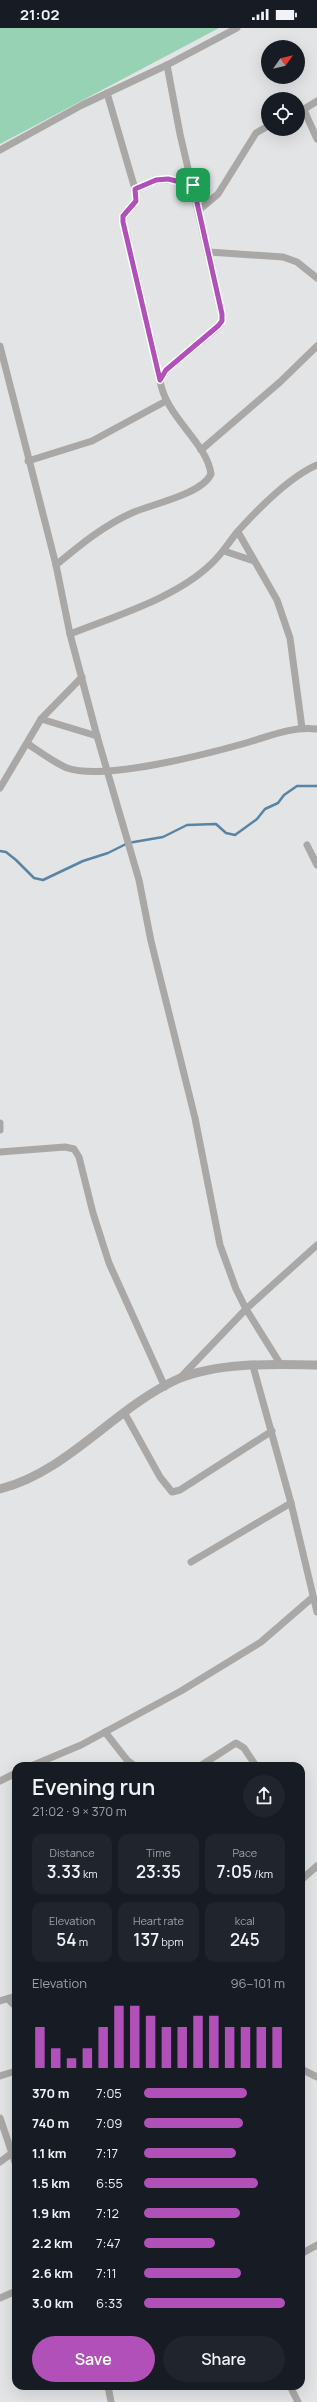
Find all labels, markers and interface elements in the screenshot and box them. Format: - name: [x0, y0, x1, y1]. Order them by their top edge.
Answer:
- text: 21:02: [20, 4, 59, 25]
- north arrow: [261, 40, 305, 84]
- map controls: [261, 40, 305, 136]
- button: locate: [261, 92, 305, 136]
- pin: [176, 168, 210, 202]
- icon: arrive: [182, 174, 204, 196]
- text: Evening run: [32, 1772, 155, 1802]
- button: share: [243, 1775, 285, 1817]
- text: 21:02 · 9 × 370 m: [32, 1802, 127, 1820]
- text: Distance: [50, 1845, 95, 1860]
- text: Time: [146, 1845, 171, 1860]
- text: Pace: [232, 1845, 257, 1860]
- text: 3.33: [47, 1860, 81, 1883]
- text: 23:35: [136, 1860, 181, 1883]
- text: 7:05: [217, 1860, 252, 1883]
- text: km: [81, 1866, 98, 1881]
- text: /km: [252, 1866, 273, 1881]
- text: Elevation: [49, 1913, 95, 1928]
- text: Heart rate: [133, 1913, 184, 1928]
- text: kcal: [235, 1913, 255, 1928]
- text: 54: [56, 1928, 76, 1951]
- text: 137: [133, 1928, 159, 1951]
- text: 245: [230, 1928, 260, 1951]
- text: m: [76, 1934, 88, 1949]
- text: bpm: [159, 1934, 184, 1949]
- text: Elevation: [32, 1974, 87, 1992]
- text: 96–101 m: [230, 1974, 285, 1992]
- text: 370 m: [32, 2084, 69, 2102]
- text: 7:05: [96, 2084, 122, 2102]
- text: 740 m: [32, 2114, 69, 2132]
- text: 7:09: [96, 2114, 122, 2132]
- text: 1.1 km: [32, 2144, 67, 2162]
- text: 7:17: [96, 2144, 118, 2162]
- text: 1.5 km: [32, 2174, 70, 2192]
- text: 6:55: [96, 2174, 123, 2192]
- text: 1.9 km: [32, 2204, 70, 2222]
- text: 7:12: [96, 2204, 119, 2222]
- text: 2.2 km: [32, 2234, 73, 2252]
- text: 7:47: [96, 2234, 121, 2252]
- text: 2.6 km: [32, 2264, 73, 2282]
- text: 7:11: [96, 2264, 117, 2282]
- text: 3.0 km: [32, 2294, 73, 2312]
- text: 6:33: [96, 2294, 122, 2312]
- button: Save: [32, 2336, 155, 2382]
- button: Share: [163, 2336, 285, 2382]

